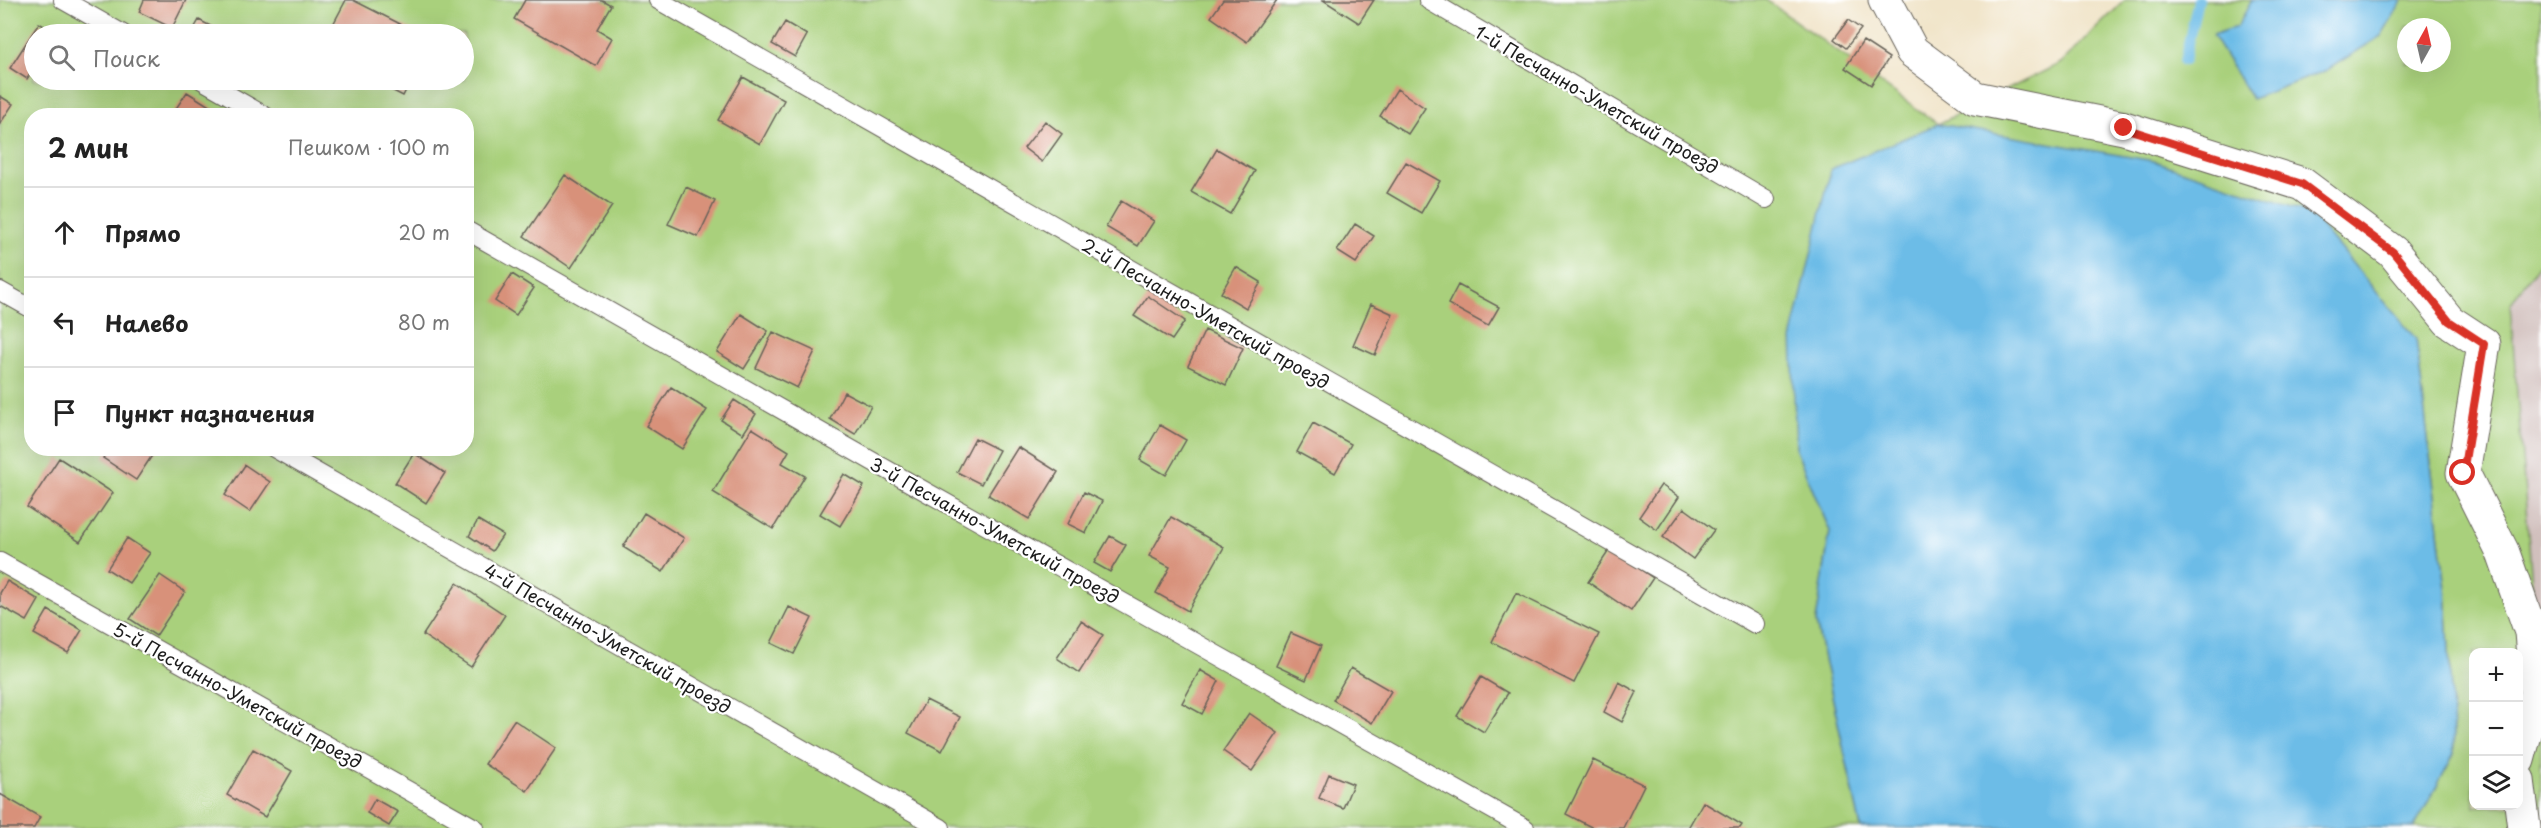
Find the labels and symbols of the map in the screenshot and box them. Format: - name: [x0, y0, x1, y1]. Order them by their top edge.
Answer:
- street label: 1-й Песчанно-Уметский проезд: [1470, 18, 1724, 180]
- north arrow: [2397, 18, 2451, 72]
- route end: [2110, 114, 2136, 140]
- street label: 2-й Песчанно-Уметский проезд: [1077, 231, 1335, 395]
- street label: 3-й Песчанно-Уметский проезд: [865, 450, 1125, 610]
- route start: [2449, 459, 2475, 485]
- street label: 4-й Песчанно-Уметский проезд: [479, 556, 737, 720]
- street label: 5-й Песчанно-Уметский проезд: [109, 615, 367, 775]

